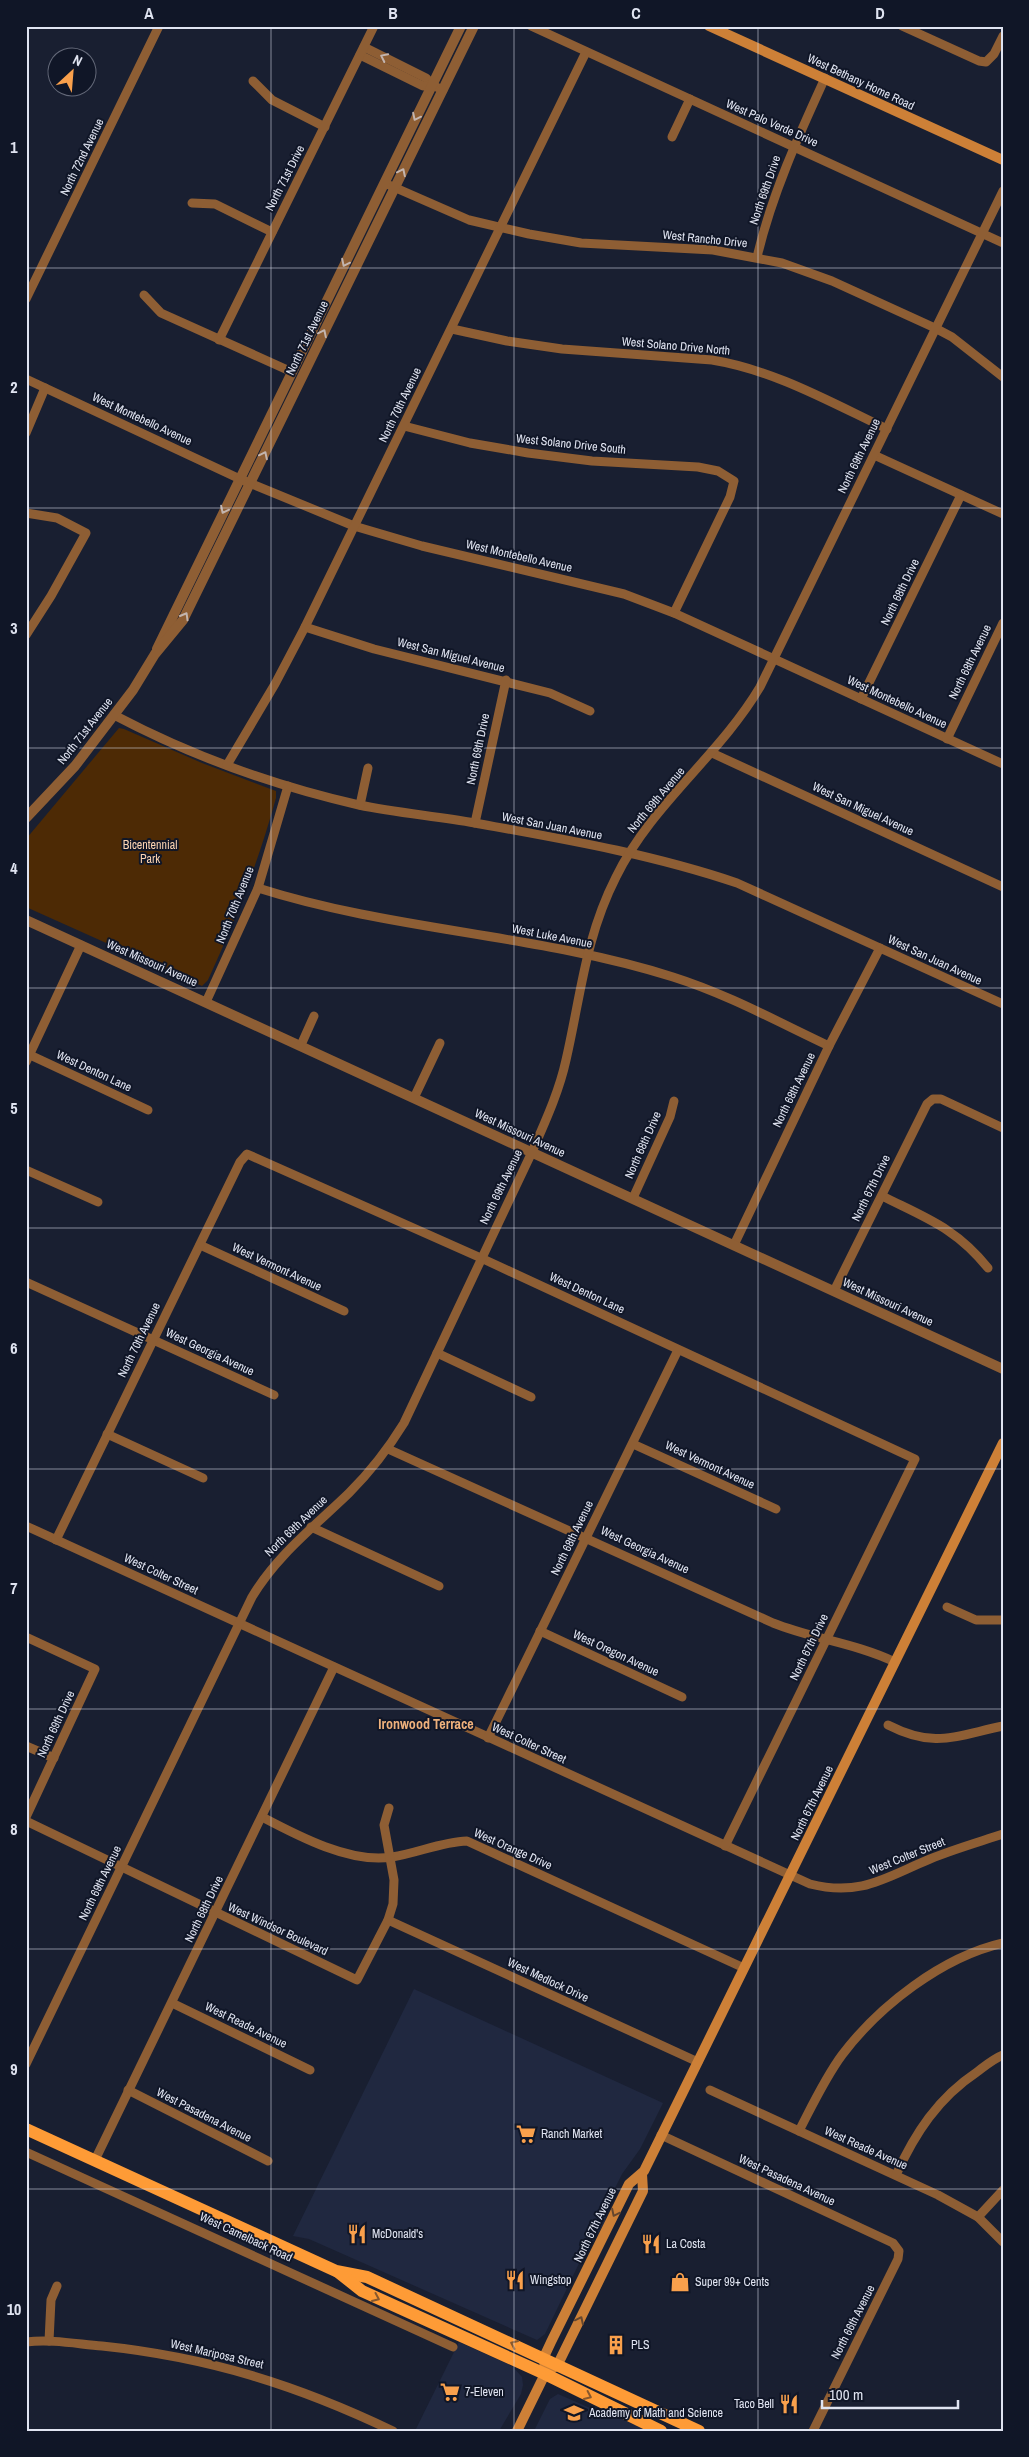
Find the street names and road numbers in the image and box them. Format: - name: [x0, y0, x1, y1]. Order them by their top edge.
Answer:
- street label: West Bethany Home Road: [805, 50, 917, 114]
- street label: West Palo Verde Drive: [723, 95, 821, 151]
- street label: North 72nd Avenue: [56, 116, 108, 198]
- street label: North 71st Drive: [262, 142, 308, 214]
- street label: North 69th Drive: [746, 153, 784, 227]
- street label: West Rancho Drive: [662, 227, 748, 251]
- street label: North 71st Avenue: [282, 298, 332, 378]
- street label: West Solano Drive North: [621, 333, 731, 359]
- street label: North 70th Avenue: [375, 365, 425, 445]
- street label: West Montebello Avenue: [89, 389, 195, 449]
- street label: North 69th Avenue: [834, 416, 884, 496]
- street label: West Solano Drive South: [515, 430, 627, 458]
- street label: West Montebello Avenue: [464, 536, 574, 576]
- street label: North 68th Drive: [877, 556, 923, 628]
- street label: North 68th Avenue: [945, 622, 995, 702]
- street label: West San Miguel Avenue: [396, 634, 506, 676]
- street label: West Montebello Avenue: [844, 672, 950, 732]
- street label: North 71st Avenue: [54, 694, 116, 768]
- street label: North 69th Drive: [463, 712, 493, 786]
- street label: North 69th Avenue: [624, 764, 688, 836]
- street label: West San Miguel Avenue: [810, 778, 916, 840]
- street label: West San Juan Avenue: [500, 808, 604, 844]
- street label: North 70th Avenue: [212, 864, 258, 946]
- street label: West Luke Avenue: [510, 920, 594, 952]
- street label: West San Juan Avenue: [885, 931, 985, 989]
- street label: West Missouri Avenue: [104, 936, 200, 990]
- street label: West Denton Lane: [54, 1047, 134, 1095]
- street label: North 68th Avenue: [769, 1050, 819, 1130]
- street label: West Missouri Avenue: [472, 1105, 568, 1161]
- street label: North 68th Drive: [621, 1109, 665, 1181]
- street label: North 69th Avenue: [476, 1147, 526, 1227]
- street label: North 67th Drive: [848, 1152, 894, 1224]
- street label: West Vermont Avenue: [230, 1239, 324, 1295]
- street label: West Denton Lane: [547, 1269, 627, 1317]
- street label: West Missouri Avenue: [840, 1274, 936, 1330]
- street label: North 70th Avenue: [114, 1300, 164, 1380]
- street label: West Georgia Avenue: [163, 1324, 257, 1380]
- street label: West Vermont Avenue: [663, 1437, 757, 1493]
- street label: North 69th Avenue: [261, 1492, 331, 1560]
- street label: North 68th Avenue: [547, 1498, 597, 1578]
- street label: West Georgia Avenue: [598, 1522, 692, 1578]
- street label: West Colter Street: [121, 1550, 201, 1598]
- street label: North 67th Drive: [786, 1611, 832, 1683]
- street label: West Oregon Avenue: [570, 1626, 662, 1680]
- street label: North 69th Drive: [33, 1688, 79, 1760]
- street label: West Colter Street: [489, 1719, 569, 1767]
- street label: North 67th Avenue: [787, 1763, 837, 1843]
- street label: West Orange Drive: [471, 1825, 555, 1873]
- street label: West Colter Street: [867, 1833, 947, 1878]
- street label: North 69th Avenue: [75, 1843, 125, 1923]
- street label: North 68th Drive: [181, 1873, 227, 1945]
- street label: West Windsor Boulevard: [225, 1899, 331, 1959]
- street label: West Medlock Drive: [505, 1954, 591, 2006]
- street label: West Reade Avenue: [202, 1998, 290, 2052]
- street label: West Pasadena Avenue: [154, 2084, 254, 2146]
- street label: West Reade Avenue: [822, 2123, 910, 2173]
- street label: West Pasadena Avenue: [736, 2151, 838, 2209]
- street label: North 67th Avenue: [570, 2185, 620, 2265]
- street label: West Camelback Road: [197, 2209, 295, 2265]
- street label: North 66th Avenue: [827, 2282, 879, 2362]
- street label: West Mariposa Street: [169, 2336, 265, 2373]

